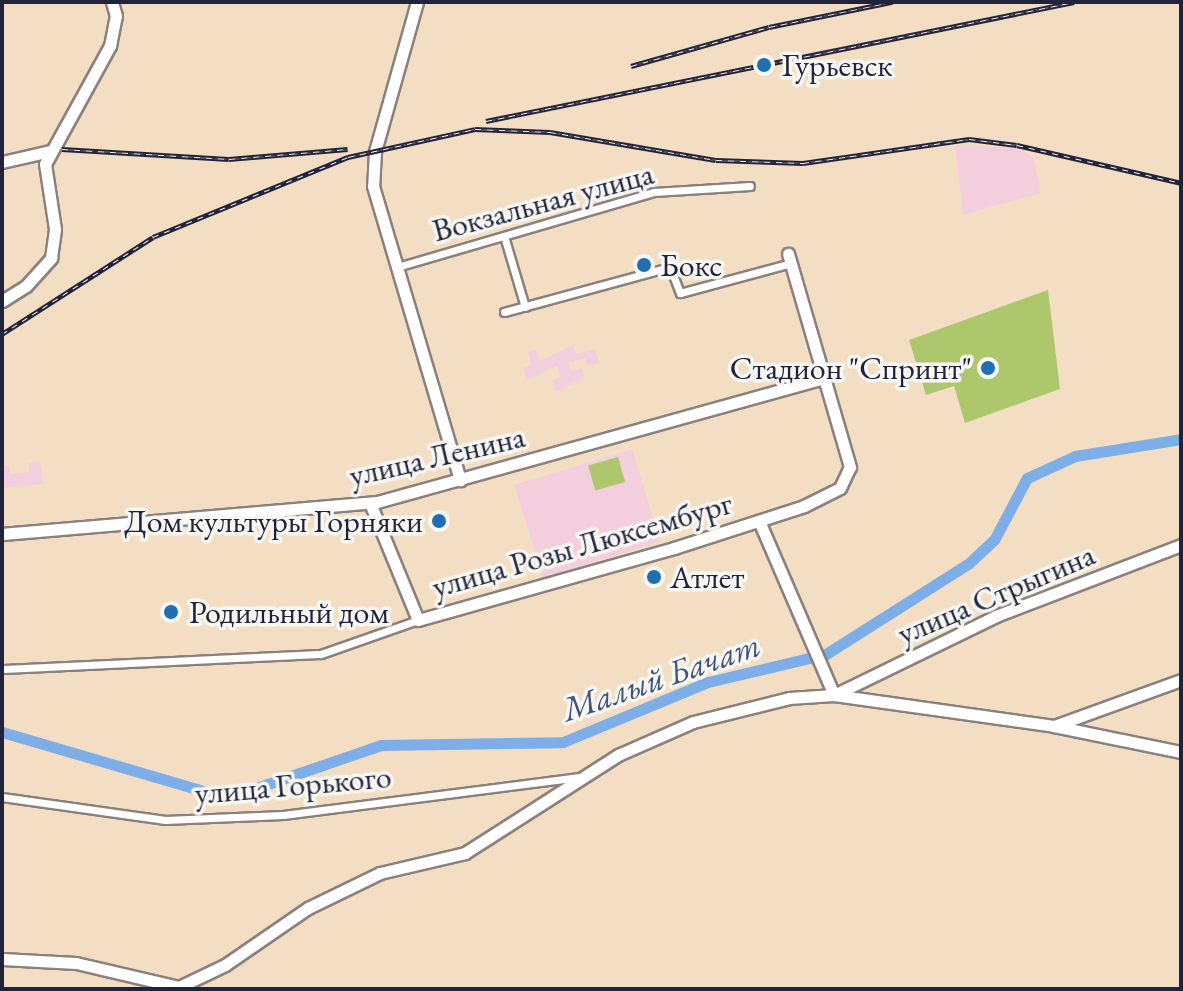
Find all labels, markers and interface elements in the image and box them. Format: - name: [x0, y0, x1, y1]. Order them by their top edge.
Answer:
- place label: Гурьевск: [782, 46, 892, 84]
- marker: Гурьевск: [753, 54, 775, 76]
- street label: Вокзальная улица: [428, 154, 658, 250]
- place label: Бокс: [660, 246, 722, 284]
- marker: Бокс: [635, 256, 653, 274]
- place label: Стадион "Спринт": [730, 349, 972, 387]
- marker: Стадион "Спринт": [979, 359, 997, 377]
- street label: улица Ленина: [345, 417, 529, 495]
- street label: улица Розы Люксембург: [428, 484, 736, 606]
- place label: Дом культуры Горняки: [124, 502, 423, 540]
- marker: Дом культуры Горняки: [430, 512, 448, 530]
- street label: улица Стрыгина: [891, 535, 1101, 653]
- place label: Атлет: [670, 558, 744, 596]
- marker: Атлет: [645, 568, 663, 586]
- place label: Родильный дом: [189, 593, 389, 631]
- marker: Родильный дом: [160, 601, 182, 623]
- water label: Малый Бачат: [557, 624, 765, 730]
- street label: улица Горького: [193, 757, 393, 813]

